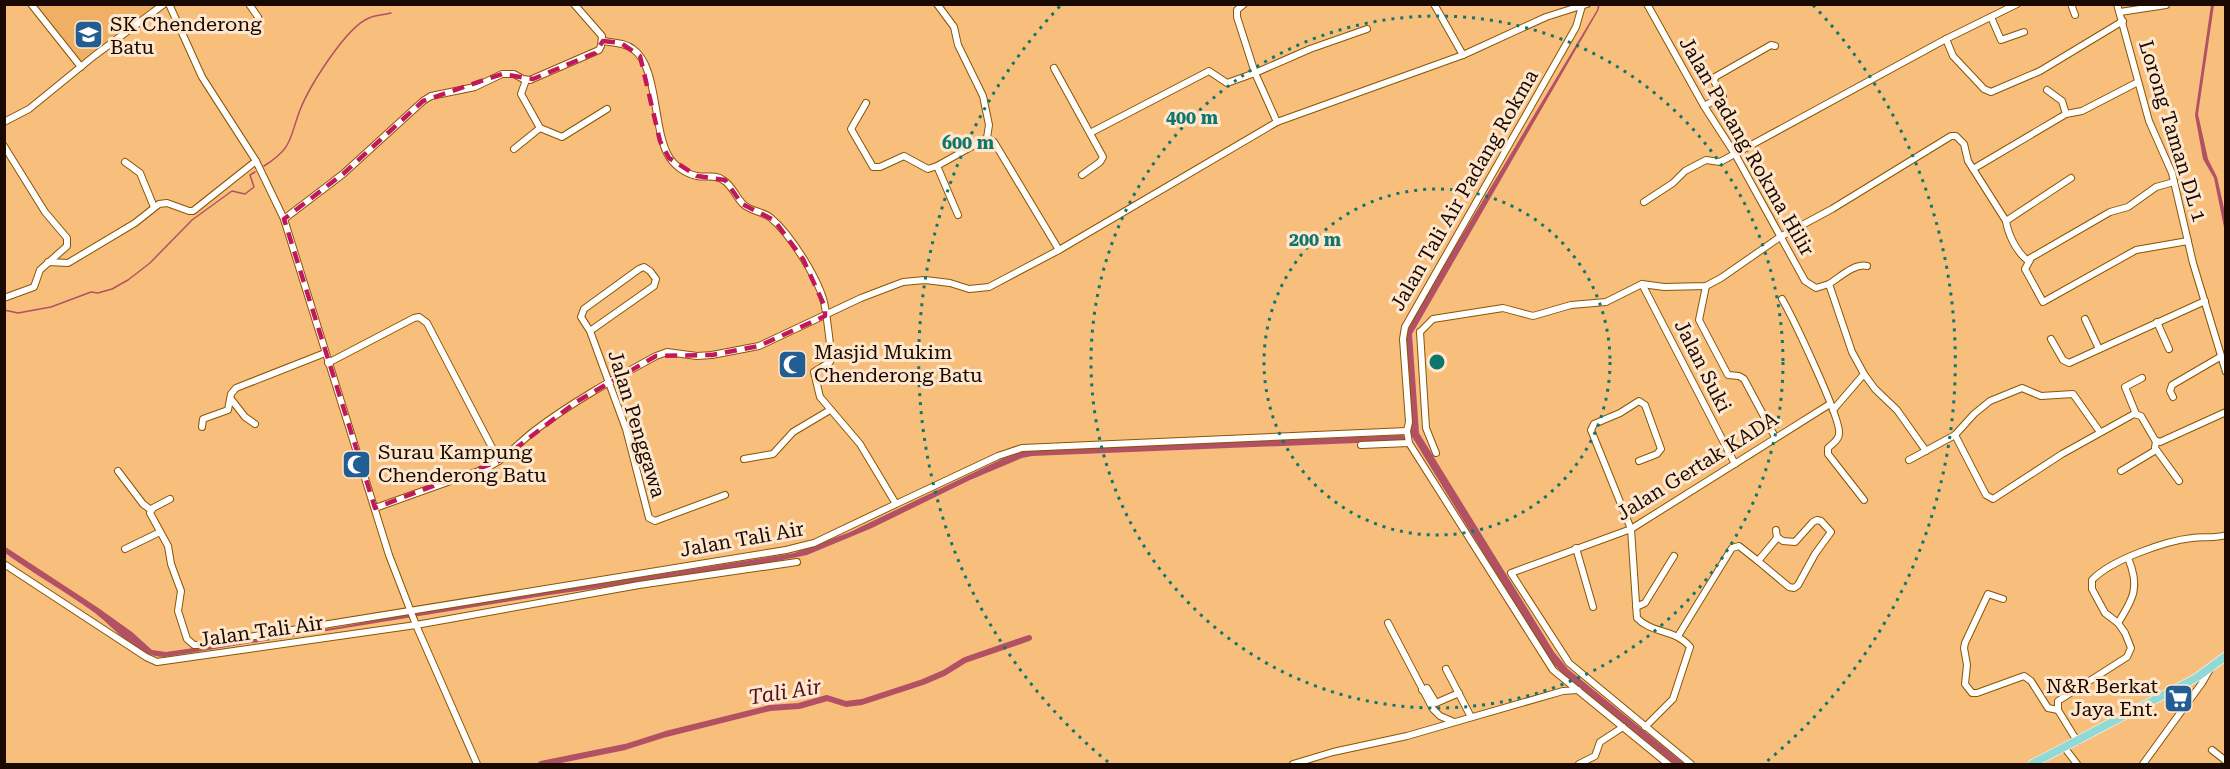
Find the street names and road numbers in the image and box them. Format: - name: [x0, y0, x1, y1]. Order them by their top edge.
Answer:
- street label: Jalan Padang Rokma Hilir: [1674, 32, 1820, 260]
- street label: Lorong Taman DL 1: [2134, 37, 2212, 225]
- street label: Jalan Tali Air Padang Rokma: [1385, 65, 1543, 315]
- street label: Jalan Suki: [1669, 316, 1737, 416]
- street label: Jalan Penggawa: [603, 347, 671, 501]
- street label: Jalan Gertak KADA: [1612, 407, 1782, 525]
- street label: Jalan Tali Air: [678, 516, 806, 562]
- street label: Jalan Tali Air: [197, 610, 325, 652]

